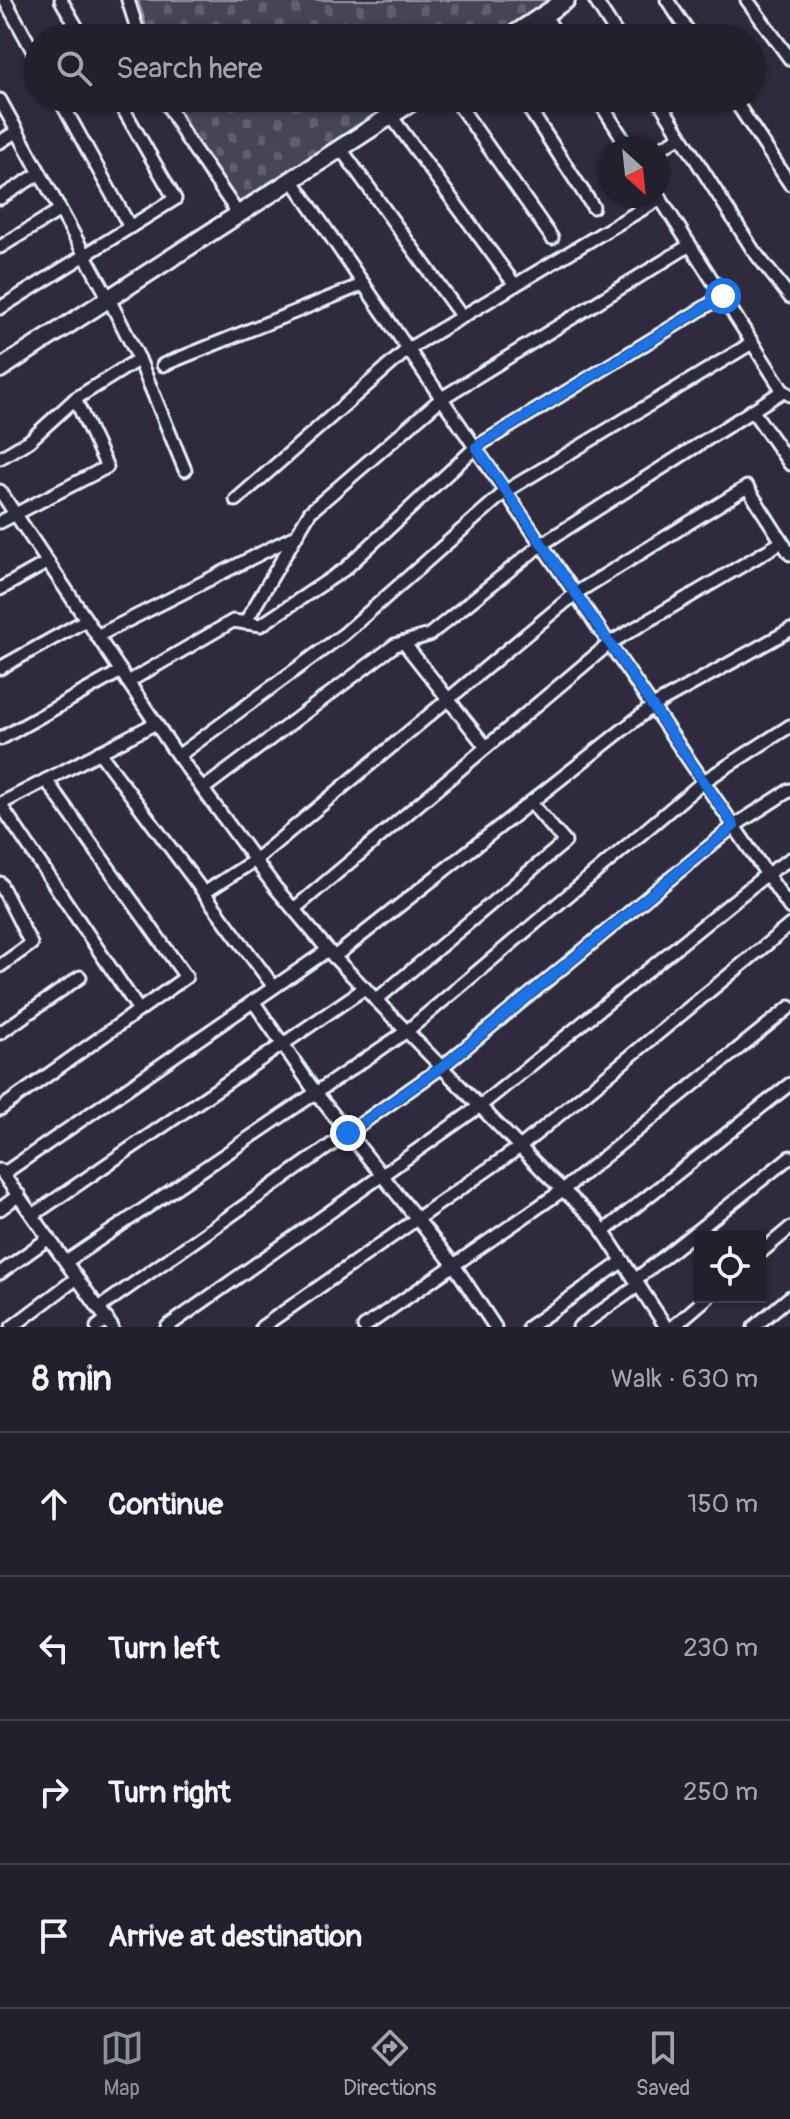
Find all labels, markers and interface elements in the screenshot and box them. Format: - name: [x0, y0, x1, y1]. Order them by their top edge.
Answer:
- search box: [24, 24, 766, 112]
- icon: search: [52, 46, 96, 90]
- text: Search here: [116, 50, 263, 87]
- north arrow: [598, 136, 670, 208]
- route start: [705, 278, 741, 314]
- route end: [330, 1115, 366, 1151]
- map controls: [694, 1231, 766, 1303]
- button: locate: [694, 1231, 766, 1303]
- text: 8 min: [32, 1358, 112, 1401]
- text: Walk · 630 m: [611, 1363, 758, 1395]
- icon: ahead: [32, 1482, 76, 1526]
- text: Continue: [108, 1486, 223, 1523]
- text: 150 m: [687, 1488, 758, 1520]
- icon: left: [32, 1626, 76, 1670]
- text: Turn left: [108, 1630, 219, 1667]
- text: 230 m: [683, 1632, 758, 1664]
- icon: right: [32, 1770, 76, 1814]
- text: Turn right: [108, 1774, 231, 1811]
- text: 250 m: [683, 1776, 758, 1808]
- icon: arrive: [32, 1914, 76, 1958]
- text: Arrive at destination: [108, 1918, 362, 1955]
- tab: Map: [100, 2026, 144, 2102]
- tab: Directions: [343, 2026, 436, 2102]
- tab: Saved: [636, 2026, 690, 2102]

